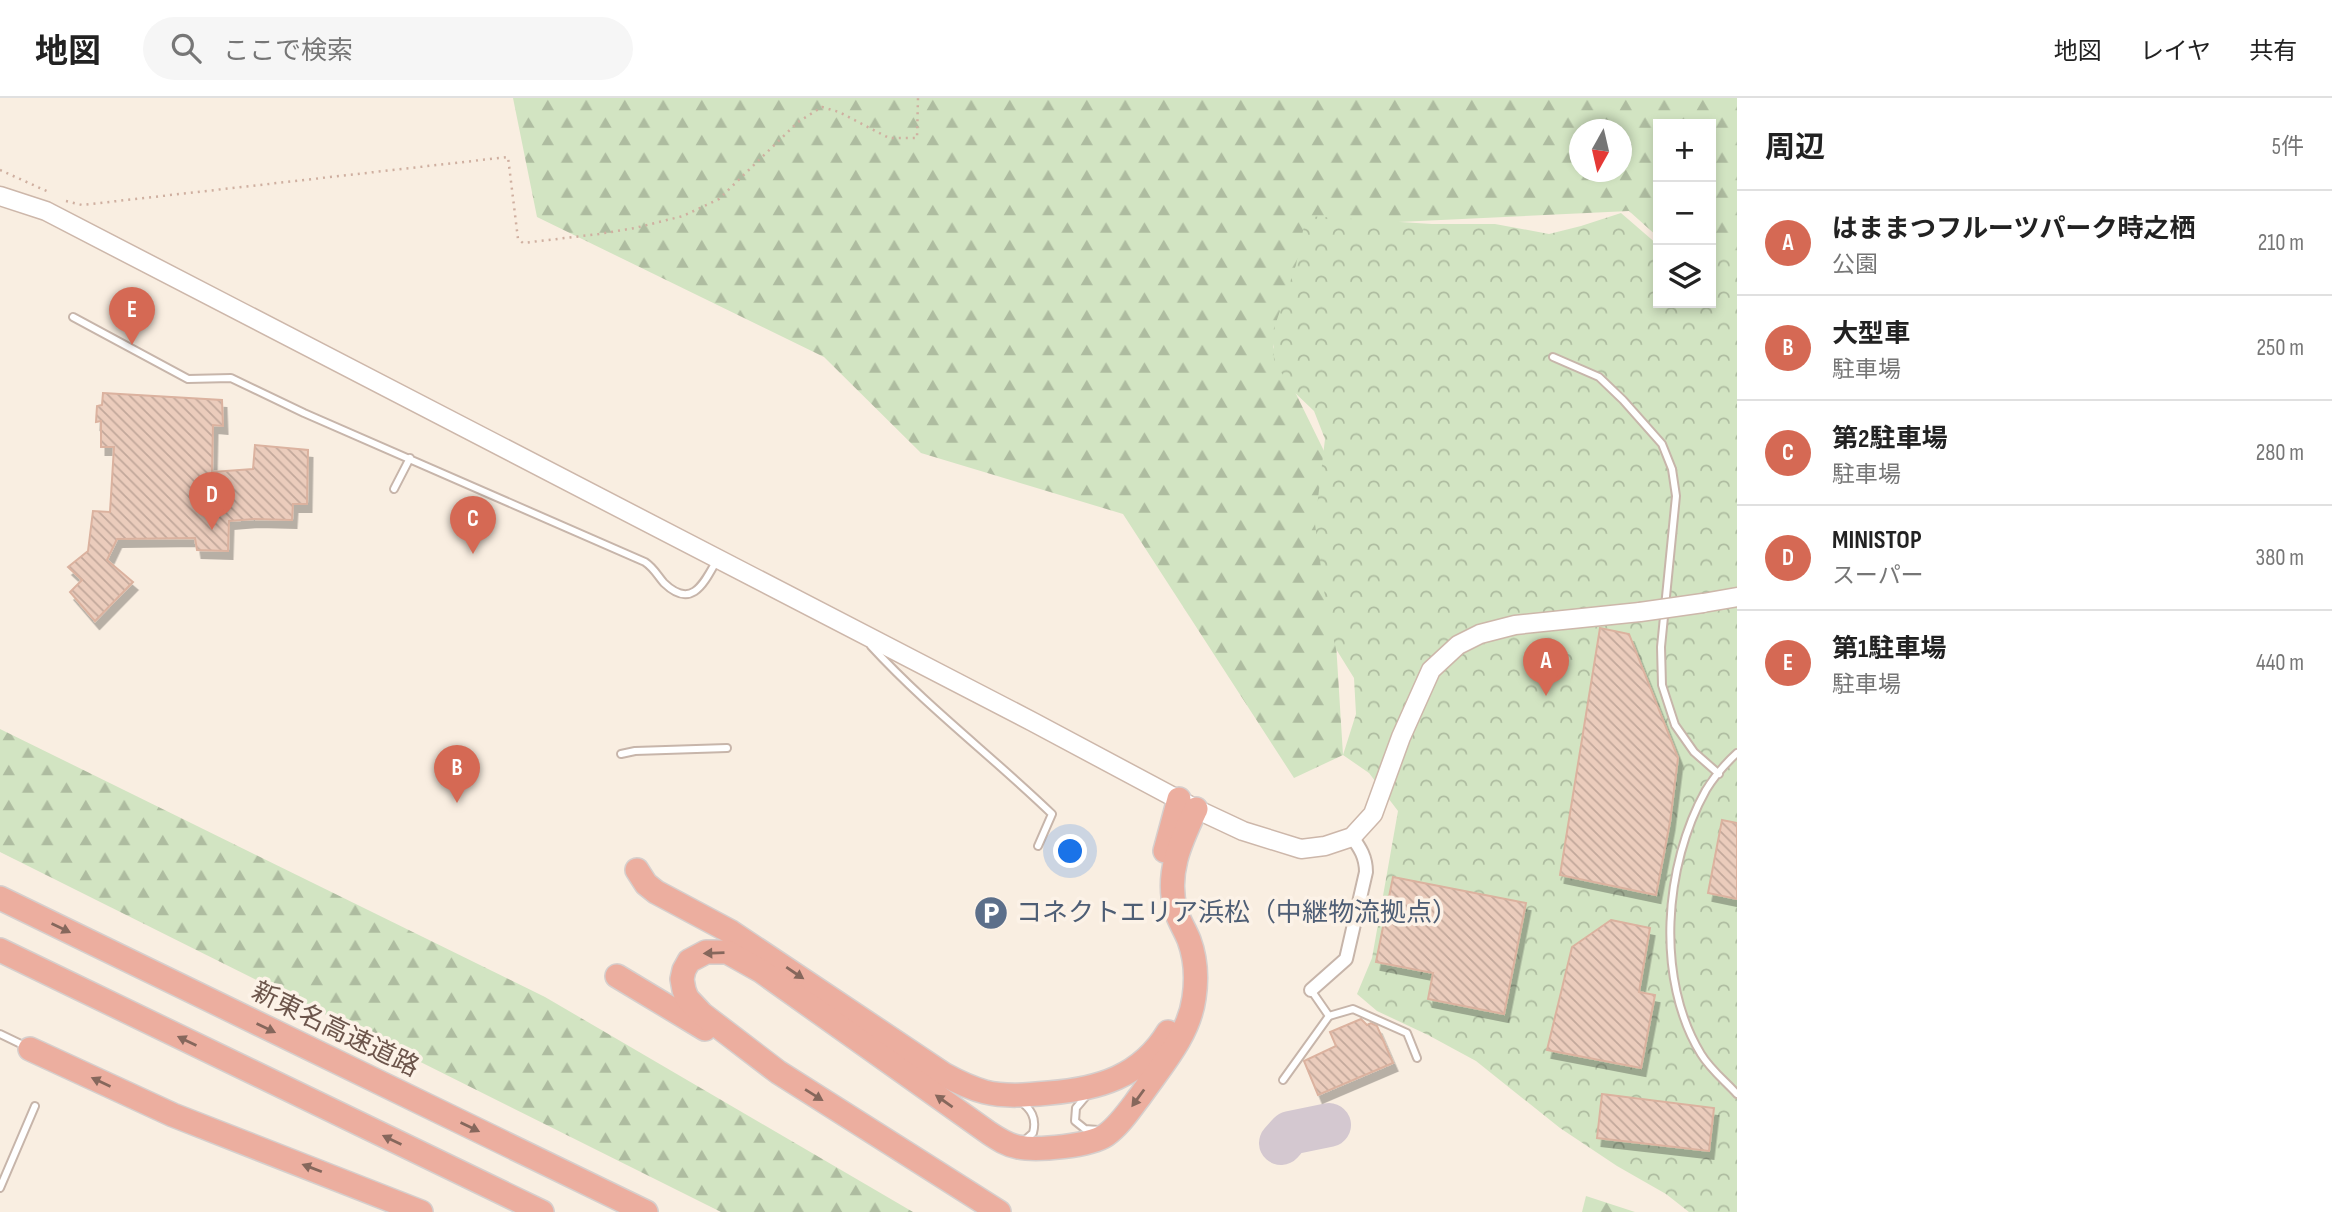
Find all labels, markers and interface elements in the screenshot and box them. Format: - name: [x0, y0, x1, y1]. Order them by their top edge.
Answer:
- search box: [143, 17, 633, 80]
- icon: search: [167, 29, 205, 67]
- text: 地図: [35, 32, 101, 72]
- text: ここで検索: [223, 36, 353, 67]
- text: 地図: [2054, 37, 2102, 66]
- text: レイヤ: [2140, 37, 2211, 66]
- text: 共有: [2249, 37, 2297, 66]
- north arrow: [1569, 119, 1632, 182]
- map controls: [1653, 119, 1716, 308]
- button: +: [1653, 119, 1716, 182]
- text: 周辺: [1765, 130, 1825, 166]
- text: 5件: [2272, 133, 2304, 161]
- button: −: [1653, 182, 1716, 245]
- text: はままつフルーツパーク時之栖: [1832, 214, 2195, 245]
- text: A: [1783, 229, 1793, 257]
- text: 210 m: [2258, 229, 2304, 257]
- button: layers: [1653, 245, 1716, 308]
- text: 公園: [1832, 251, 1878, 279]
- pin: E: [109, 287, 155, 345]
- text: 大型車: [1832, 319, 1910, 350]
- text: B: [1783, 334, 1793, 362]
- text: 250 m: [2257, 334, 2304, 362]
- text: 駐車場: [1832, 356, 1901, 384]
- text: 第2駐車場: [1832, 424, 1947, 455]
- text: C: [1782, 439, 1794, 467]
- text: 280 m: [2256, 439, 2304, 467]
- text: 駐車場: [1832, 461, 1901, 489]
- pin: D: [189, 472, 235, 530]
- pin: C: [450, 496, 496, 554]
- text: MINISTOP: [1832, 525, 1922, 556]
- text: D: [1782, 544, 1794, 572]
- text: 380 m: [2256, 544, 2304, 572]
- text: スーパー: [1832, 562, 1924, 590]
- text: 第1駐車場: [1832, 634, 1946, 665]
- pin: A: [1523, 638, 1569, 696]
- text: E: [1783, 649, 1793, 677]
- text: 440 m: [2256, 649, 2304, 677]
- text: 駐車場: [1832, 671, 1901, 699]
- pin: B: [434, 745, 480, 803]
- your location: [1053, 834, 1087, 868]
- parking icon: コネクトエリア浜松（中継物流拠点）: [972, 894, 1010, 932]
- place label: コネクトエリア浜松（中継物流拠点）: [1016, 898, 1458, 929]
- one-way arrow: [51, 922, 71, 933]
- one-way arrow: [703, 947, 725, 958]
- one-way arrow: [785, 967, 805, 980]
- street label: 新東名高速道路: [246, 976, 424, 1084]
- one-way arrow: [256, 1022, 276, 1034]
- one-way arrow: [177, 1035, 197, 1047]
- one-way arrow: [91, 1076, 112, 1087]
- one-way arrow: [805, 1089, 824, 1102]
- one-way arrow: [1132, 1089, 1146, 1107]
- one-way arrow: [935, 1094, 953, 1108]
- one-way arrow: [460, 1121, 480, 1133]
- one-way arrow: [382, 1134, 402, 1145]
- one-way arrow: [301, 1163, 322, 1174]

